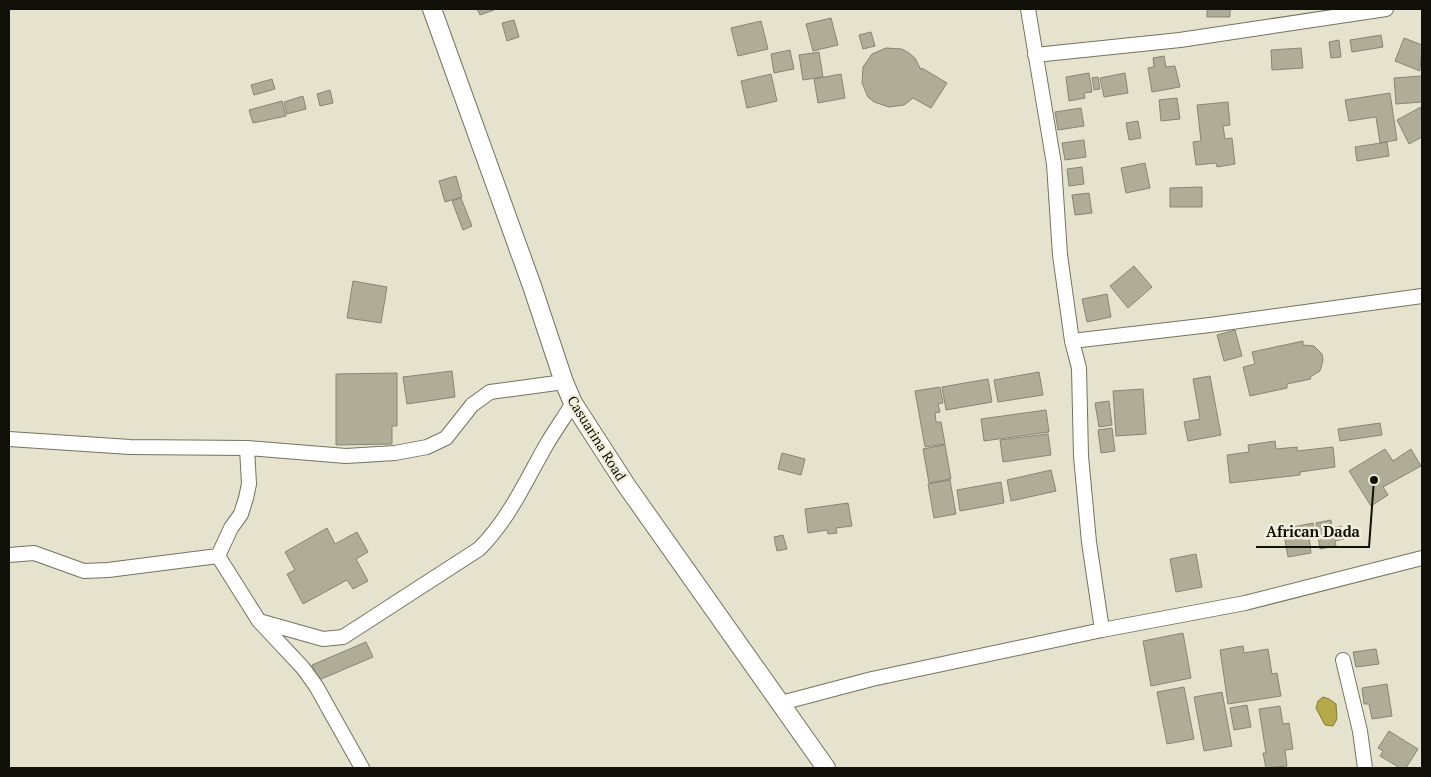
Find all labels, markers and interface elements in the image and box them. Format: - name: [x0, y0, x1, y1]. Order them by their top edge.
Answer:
- street label: Casuarina Road: [563, 392, 631, 484]
- callout: African Dada: [1256, 517, 1369, 547]
- text: African Dada: [1266, 521, 1361, 541]

